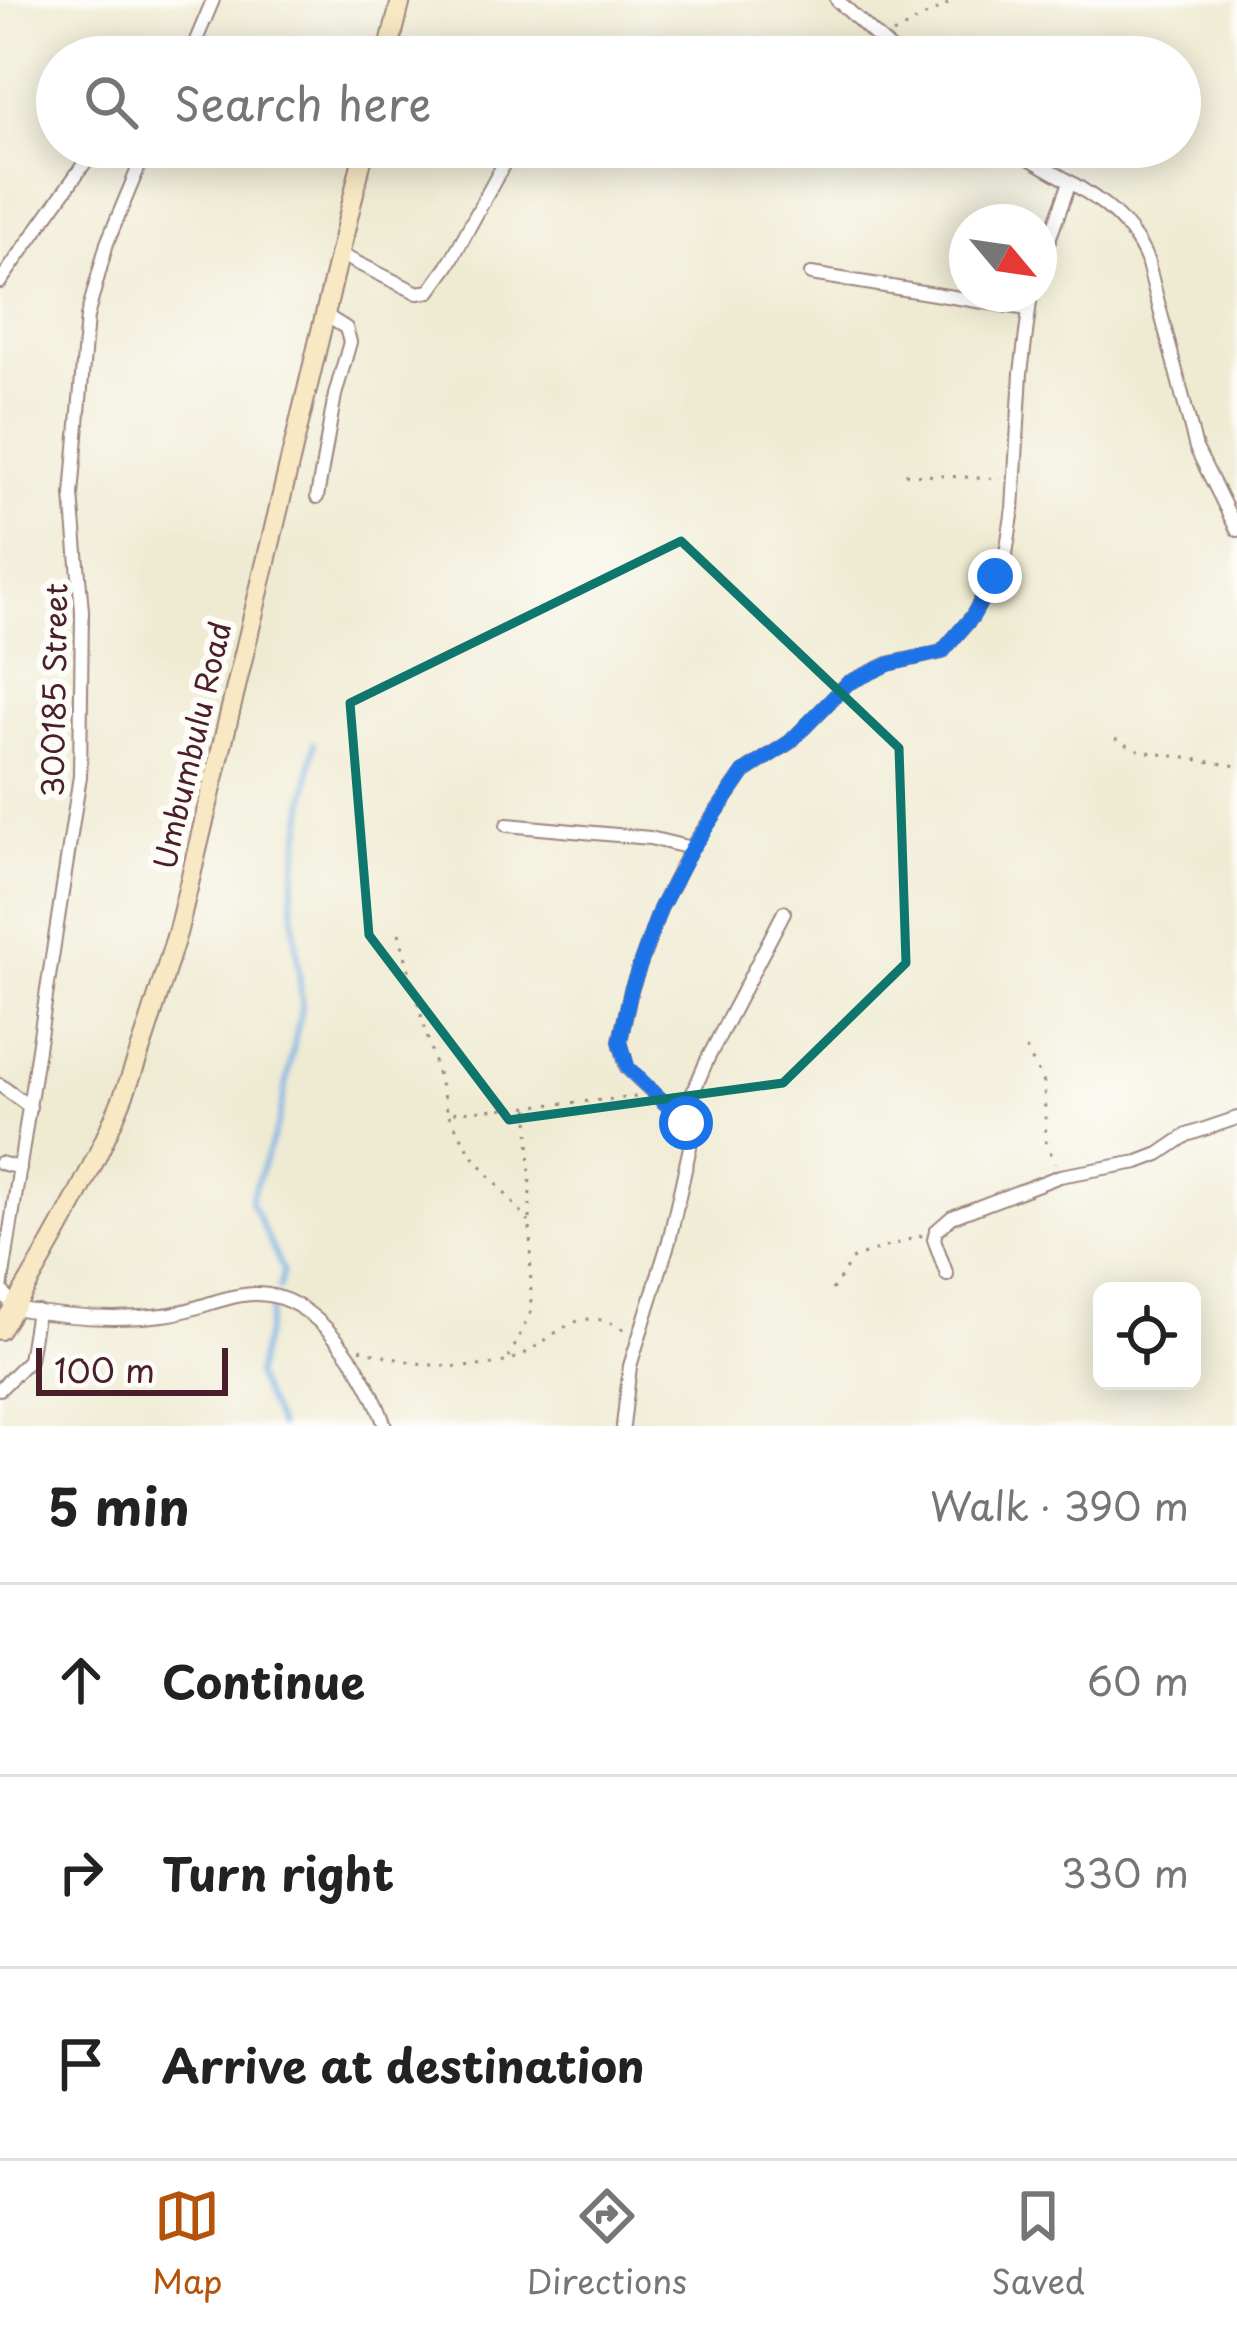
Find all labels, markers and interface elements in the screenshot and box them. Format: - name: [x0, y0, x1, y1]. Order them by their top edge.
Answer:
- search box: [36, 36, 1201, 168]
- text: Search here: [174, 68, 431, 136]
- icon: search: [78, 69, 144, 135]
- north arrow: [949, 204, 1057, 312]
- route end: [968, 549, 1022, 603]
- street label: 300185 Street: [29, 583, 77, 797]
- street label: Umbumbulu Road: [141, 617, 241, 873]
- route start: [659, 1096, 713, 1150]
- map controls: [1093, 1282, 1201, 1390]
- button: locate: [1093, 1282, 1201, 1390]
- scale bar: [36, 1342, 228, 1395]
- text: 100 m: [54, 1344, 155, 1394]
- text: 5 min: [48, 1466, 190, 1543]
- text: Walk · 390 m: [930, 1475, 1189, 1534]
- text: Continue: [162, 1646, 365, 1714]
- icon: ahead: [48, 1647, 114, 1713]
- text: 60 m: [1087, 1650, 1189, 1709]
- text: Turn right: [162, 1838, 394, 1906]
- icon: right: [48, 1839, 114, 1905]
- text: 330 m: [1061, 1842, 1189, 1901]
- text: Arrive at destination: [162, 2030, 645, 2098]
- icon: arrive: [48, 2031, 114, 2097]
- tab: Map: [152, 2183, 223, 2305]
- tab: Directions: [527, 2183, 687, 2305]
- tab: Saved: [991, 2183, 1085, 2305]

